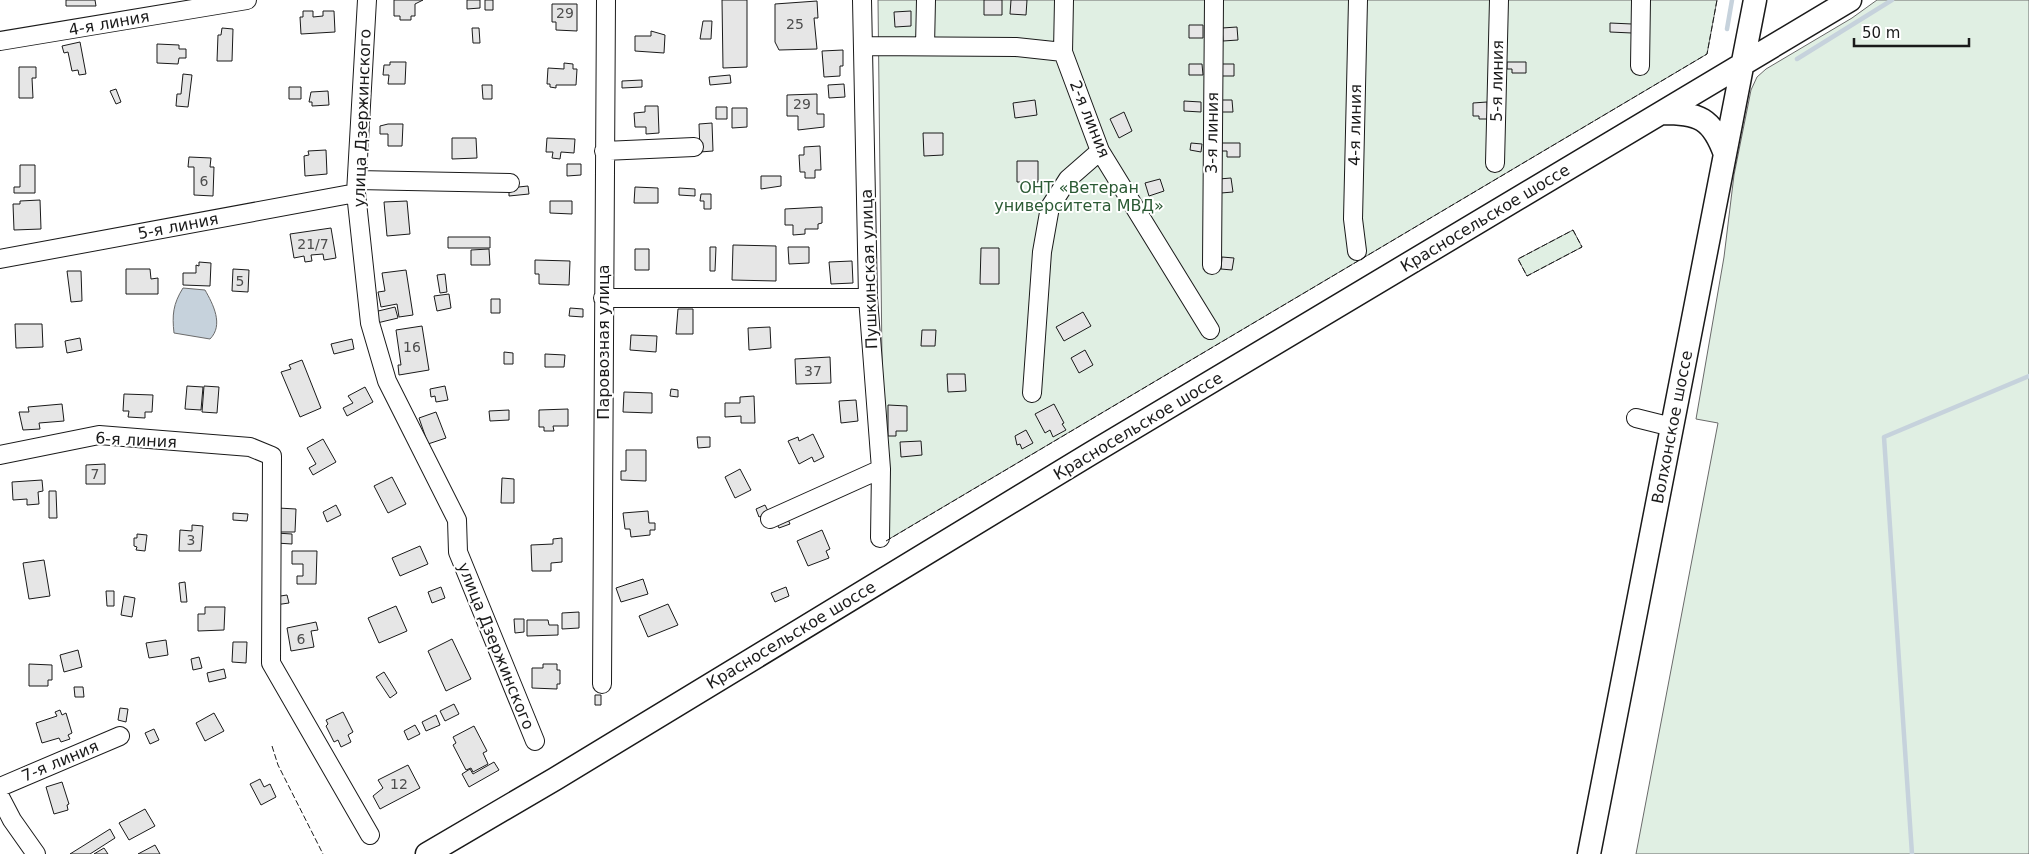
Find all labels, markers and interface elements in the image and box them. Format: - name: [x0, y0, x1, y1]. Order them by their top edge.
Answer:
- house number: 29: [556, 5, 574, 21]
- street label: 4-я линия: [67, 7, 151, 39]
- scale bar: [1854, 15, 1969, 47]
- house number: 25: [786, 16, 804, 32]
- text: 50 m: [1862, 24, 1900, 42]
- street label: улица Дзержинского: [349, 28, 375, 208]
- street label: 5-я линия: [1487, 40, 1507, 122]
- street label: 2-я линия: [1066, 78, 1114, 160]
- street label: 4-я линия: [1345, 84, 1365, 166]
- street label: 3-я линия: [1202, 92, 1222, 174]
- house number: 29: [793, 96, 811, 112]
- street label: Красносельское шоссе: [1397, 160, 1573, 276]
- house number: 6: [200, 173, 209, 189]
- park label: ОНТ «Ветеран университета МВД»: [994, 178, 1164, 215]
- street label: Пушкинская улица: [857, 188, 881, 350]
- street label: 5-я линия: [136, 209, 220, 243]
- house number: 21/7: [297, 236, 329, 252]
- street label: Паровозная улица: [594, 264, 613, 420]
- house number: 5: [236, 273, 244, 289]
- house number: 16: [403, 339, 421, 355]
- street label: Волхонское шоссе: [1648, 349, 1696, 505]
- house number: 37: [804, 363, 822, 379]
- street label: Красносельское шоссе: [1050, 368, 1226, 484]
- street label: 6-я линия: [95, 428, 177, 452]
- house number: 7: [91, 466, 99, 482]
- house number: 3: [187, 532, 195, 548]
- street label: улица Дзержинского: [454, 560, 538, 732]
- street label: Красносельское шоссе: [703, 577, 879, 693]
- house number: 6: [297, 631, 306, 647]
- street label: 7-я линия: [19, 736, 101, 786]
- house number: 12: [390, 776, 408, 792]

